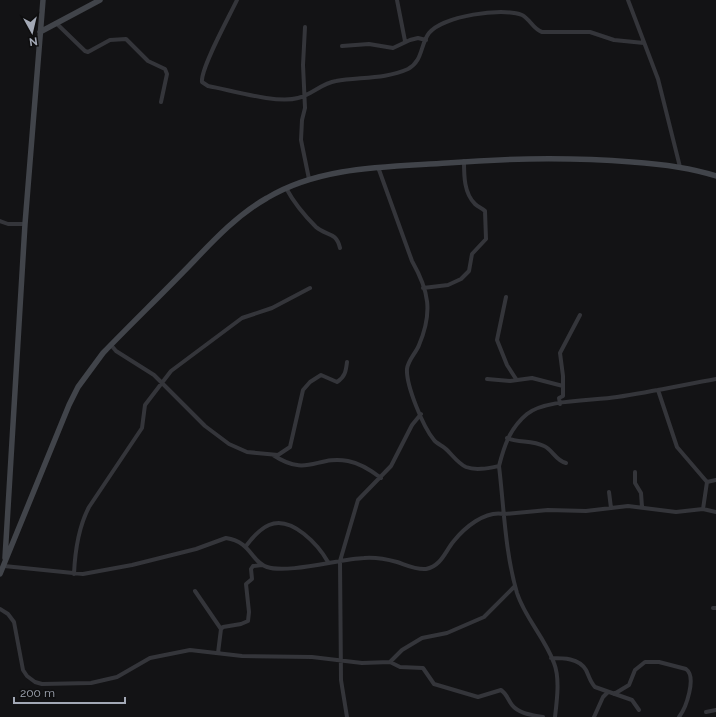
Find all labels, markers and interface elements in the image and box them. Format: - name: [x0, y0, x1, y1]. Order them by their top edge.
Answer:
- north arrow: [12, 12, 52, 52]
- text: N: [28, 34, 38, 48]
- scale bar: [14, 679, 125, 705]
- text: 200 m: [20, 686, 55, 700]

